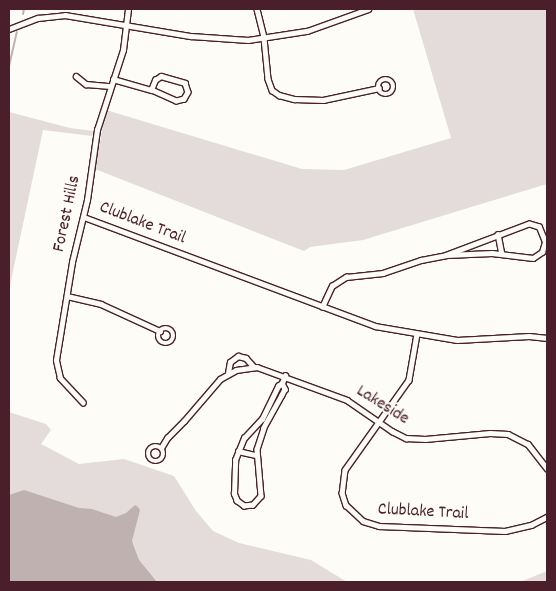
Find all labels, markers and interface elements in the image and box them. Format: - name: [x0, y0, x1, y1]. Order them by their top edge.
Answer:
- street label: Forest Hills: [49, 174, 87, 254]
- street label: Clublake Trail: [96, 198, 188, 250]
- street label: Lakeside: [352, 381, 412, 431]
- street label: Clublake Trail: [377, 500, 469, 526]

